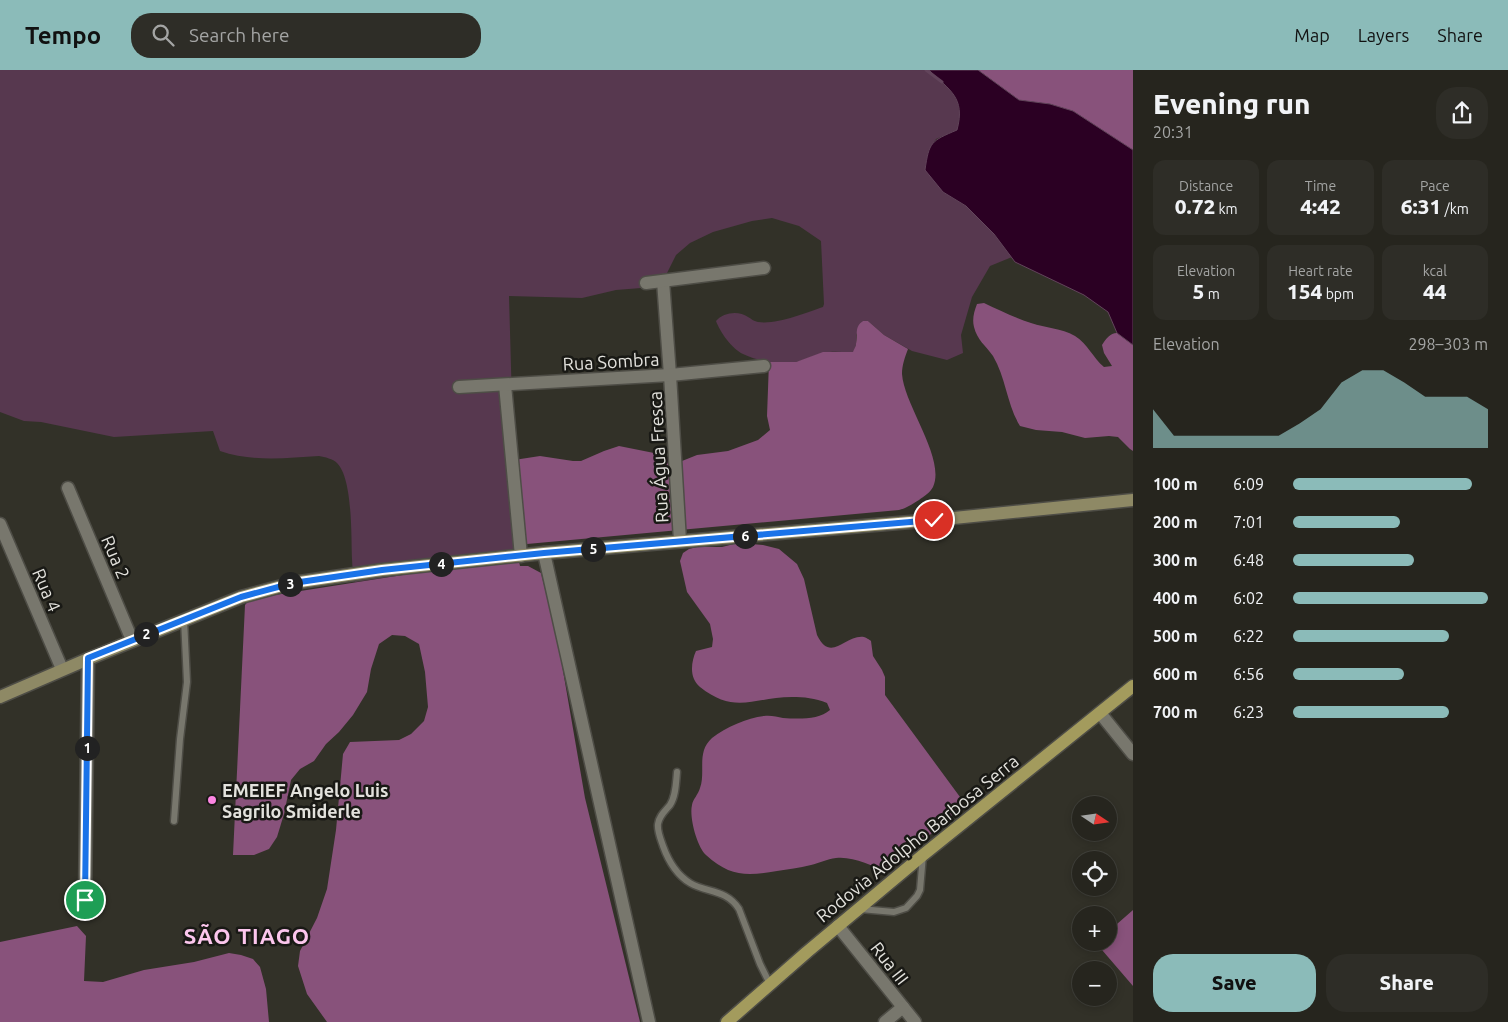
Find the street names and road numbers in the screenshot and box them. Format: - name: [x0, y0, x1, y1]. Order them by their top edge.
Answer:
- street label: Rua Sombra: [562, 348, 660, 374]
- street label: Rua Água Fresca: [644, 391, 671, 523]
- street label: Rua 2: [98, 532, 134, 582]
- street label: Rua 4: [29, 565, 65, 615]
- street label: Rodovia Adolpho Barbosa Serra: [812, 750, 1022, 926]
- street label: Rua III: [867, 938, 913, 988]

